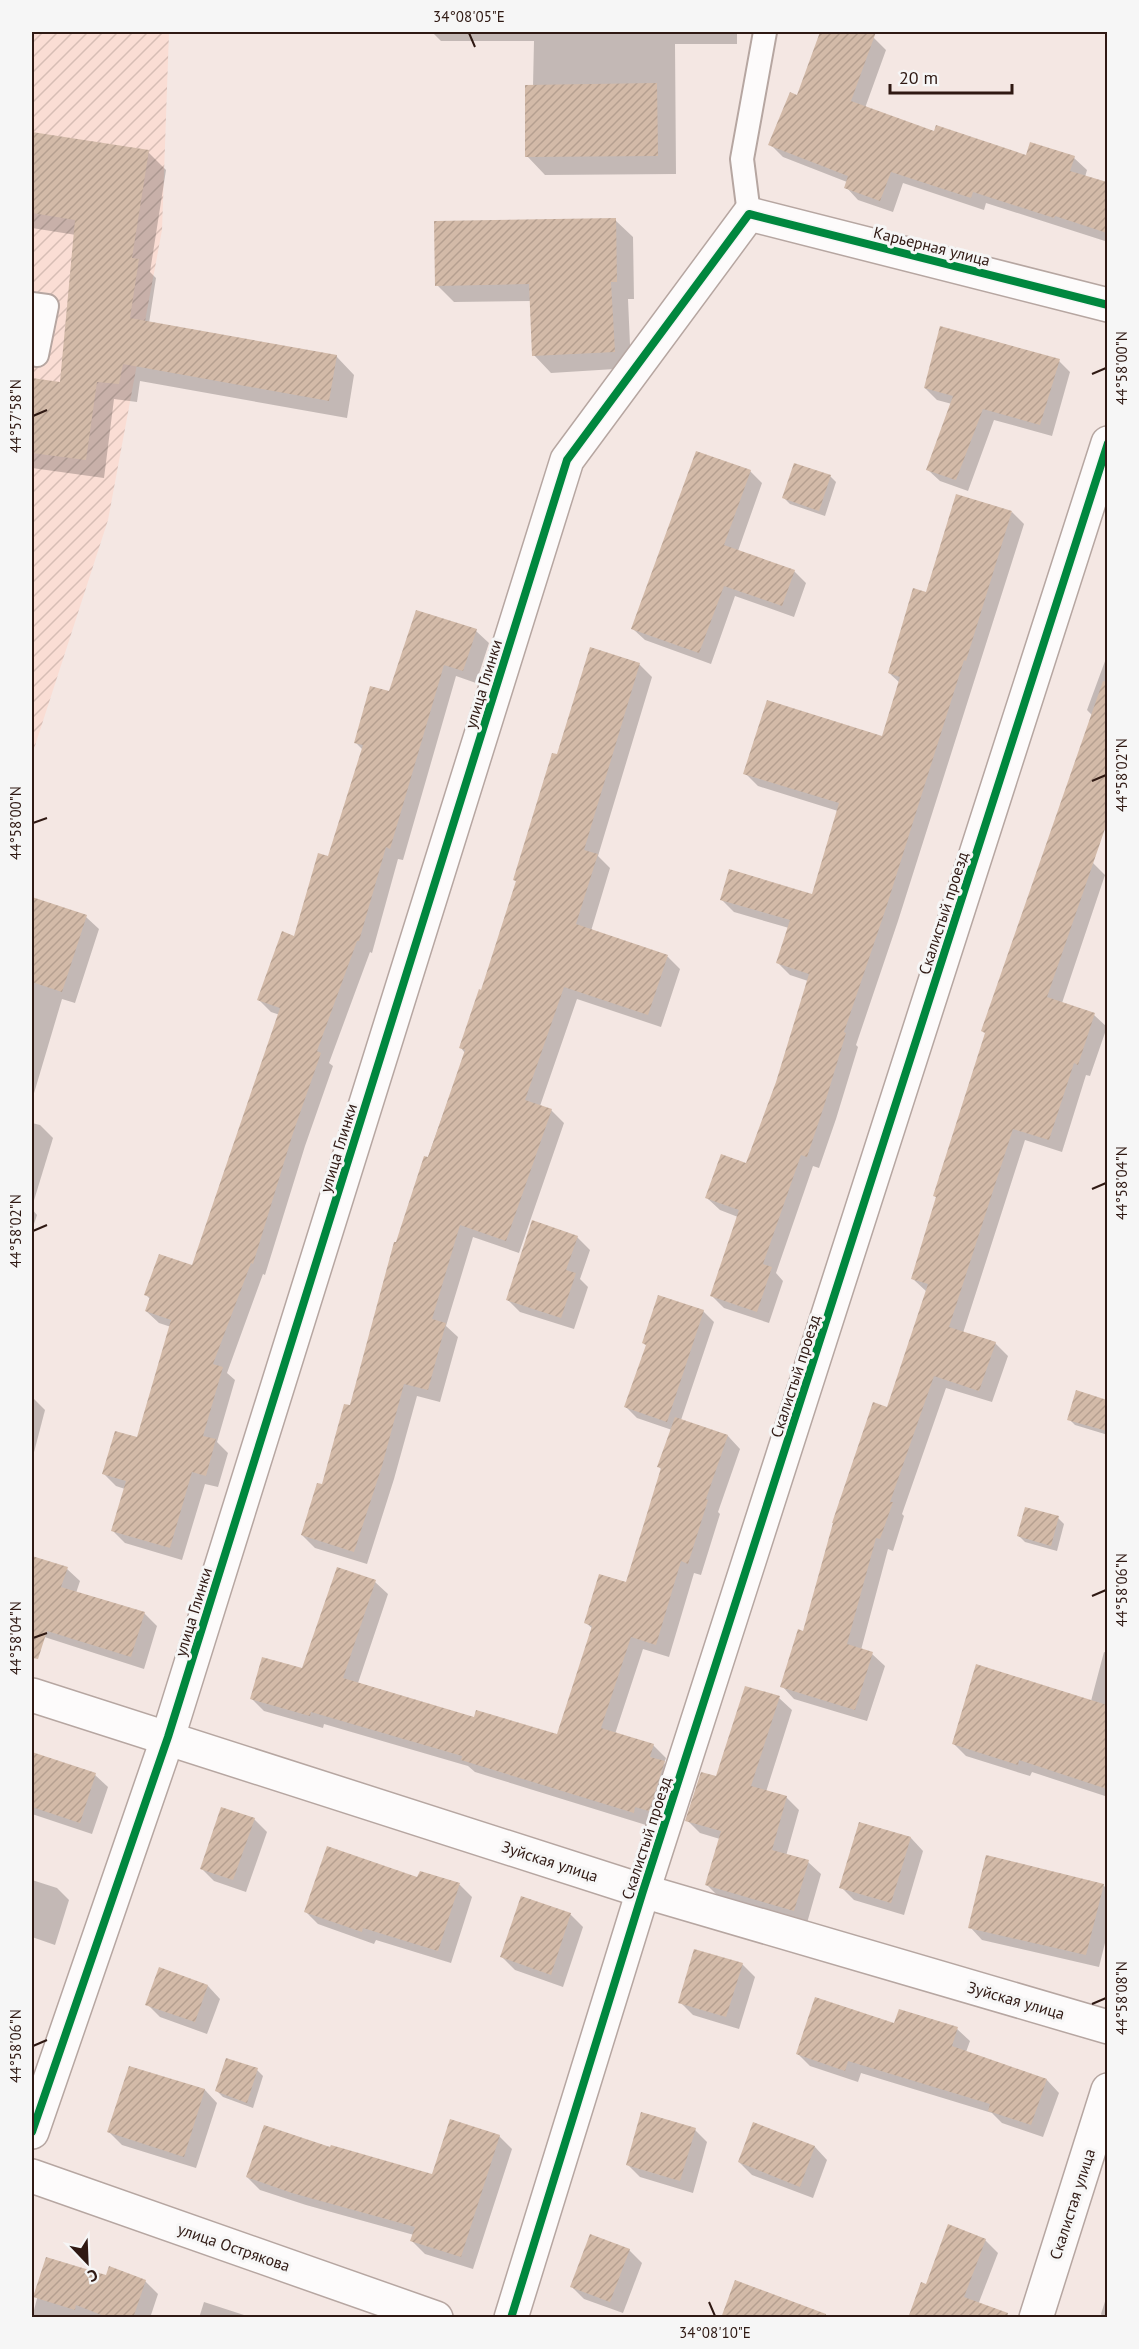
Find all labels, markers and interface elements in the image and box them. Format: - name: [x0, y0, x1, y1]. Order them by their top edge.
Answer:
- text: 34°08'05"E: [433, 7, 505, 26]
- scale bar: [890, 57, 1012, 95]
- text: 20 m: [899, 66, 938, 89]
- street label: Карьерная улица: [872, 222, 992, 270]
- text: 44°58'00"N: [1112, 331, 1131, 405]
- text: 44°57'58"N: [6, 379, 25, 453]
- street label: улица Глинки: [460, 637, 506, 731]
- text: 44°58'02"N: [1112, 738, 1131, 812]
- text: 44°58'00"N: [6, 786, 25, 860]
- street label: Скалистый проезд: [914, 849, 972, 977]
- street label: улица Глинки: [315, 1101, 361, 1195]
- text: 44°58'04"N: [1112, 1146, 1131, 1220]
- text: 44°58'02"N: [6, 1194, 25, 1268]
- street label: Скалистый проезд: [766, 1312, 824, 1440]
- text: 44°58'06"N: [1112, 1553, 1131, 1627]
- street label: улица Глинки: [170, 1565, 216, 1659]
- text: 44°58'04"N: [6, 1601, 25, 1675]
- street label: Скалистый проезд: [617, 1774, 675, 1902]
- street label: Зуйская улица: [499, 1836, 601, 1886]
- text: 44°58'08"N: [1112, 1961, 1131, 2035]
- street label: Зуйская улица: [965, 1977, 1067, 2023]
- text: 44°58'06"N: [6, 2009, 25, 2083]
- street label: Скалистая улица: [1045, 2146, 1099, 2262]
- street label: улица Острякова: [175, 2218, 293, 2276]
- north arrow: [57, 2232, 117, 2292]
- text: С: [85, 2265, 101, 2287]
- text: 34°08'10"E: [679, 2323, 751, 2342]

